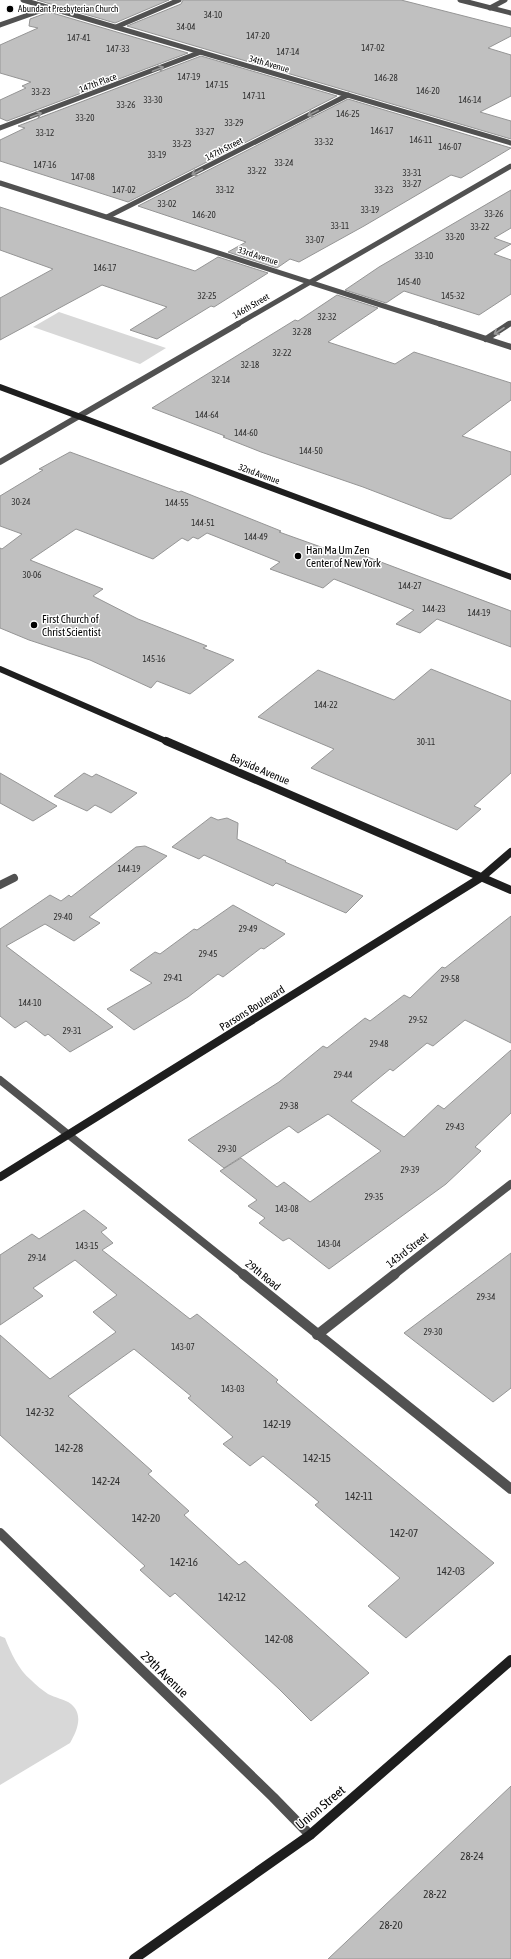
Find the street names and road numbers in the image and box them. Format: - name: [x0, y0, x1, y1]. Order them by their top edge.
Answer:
- street label: 34th Avenue: [248, 53, 290, 75]
- street label: 147th Place: [78, 71, 118, 95]
- street label: 147th Street: [204, 135, 245, 163]
- street label: 33rd Avenue: [237, 245, 279, 267]
- street label: 146th Street: [231, 291, 271, 320]
- street label: 32nd Avenue: [237, 462, 281, 486]
- street label: Bayside Avenue: [228, 751, 292, 787]
- street label: Parsons Boulevard: [217, 983, 287, 1033]
- street label: 143rd Street: [384, 1230, 430, 1270]
- street label: 29th Road: [243, 1257, 283, 1293]
- street label: 29th Avenue: [138, 1648, 192, 1701]
- street label: Union Street: [293, 1782, 348, 1832]

